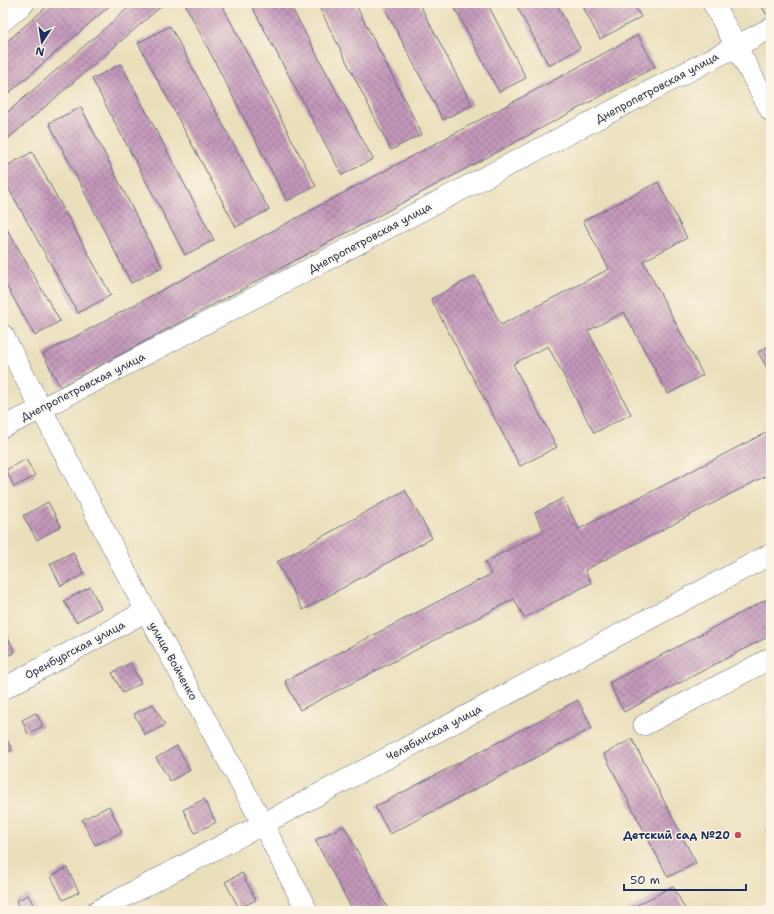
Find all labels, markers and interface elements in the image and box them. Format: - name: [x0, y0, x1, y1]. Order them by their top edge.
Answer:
- north arrow: [22, 22, 62, 62]
- text: N: [34, 43, 46, 60]
- street label: Днепропетровская улица: [593, 49, 721, 127]
- street label: Днепропетровская улица: [306, 199, 434, 277]
- street label: Днепропетровская улица: [18, 349, 148, 425]
- street label: Оренбургская улица: [22, 617, 128, 683]
- street label: улица Войченко: [145, 619, 201, 703]
- street label: Челябинская улица: [384, 701, 484, 765]
- place label: Детский сад №20: [623, 828, 730, 843]
- marker: Детский сад №20: [733, 830, 743, 840]
- scale bar: [624, 866, 746, 892]
- text: 50 m: [630, 872, 660, 888]

